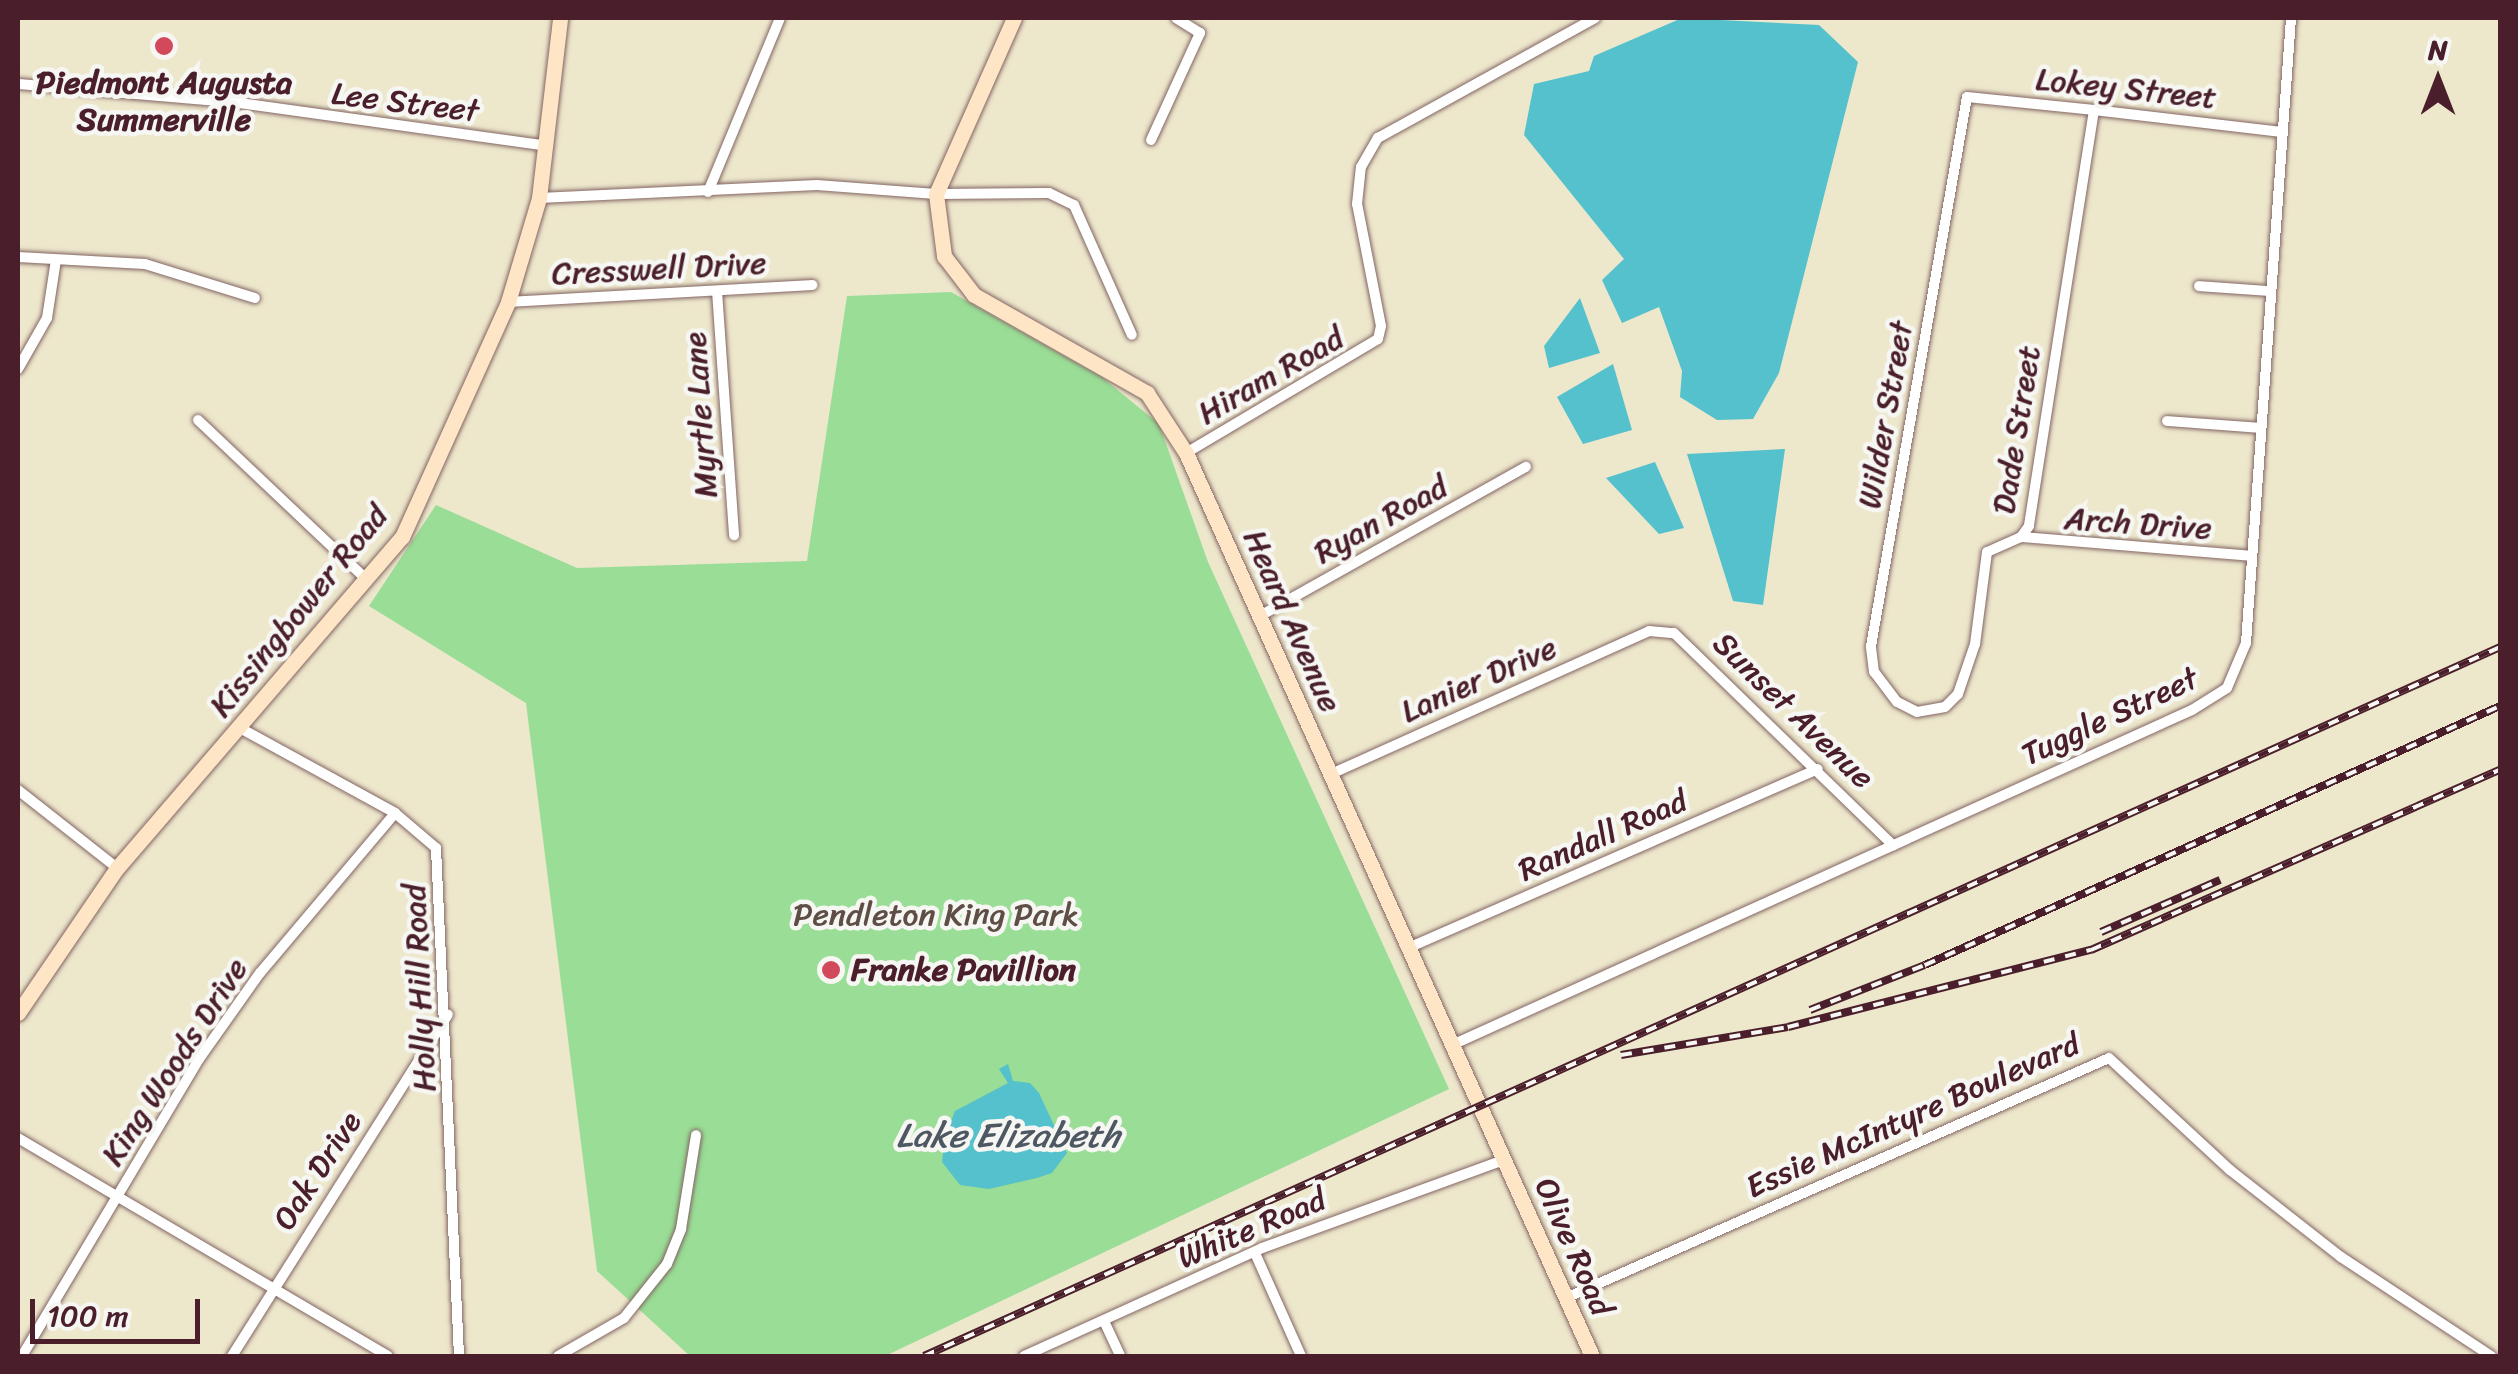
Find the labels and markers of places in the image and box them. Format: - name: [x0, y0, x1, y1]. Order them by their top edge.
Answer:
- marker: Piedmont Augusta Summerville: [151, 33, 177, 59]
- place label: Piedmont Augusta Summerville: [36, 65, 292, 140]
- place label: Franke Pavillion: [851, 951, 1076, 989]
- marker: Franke Pavillion: [820, 959, 842, 981]

